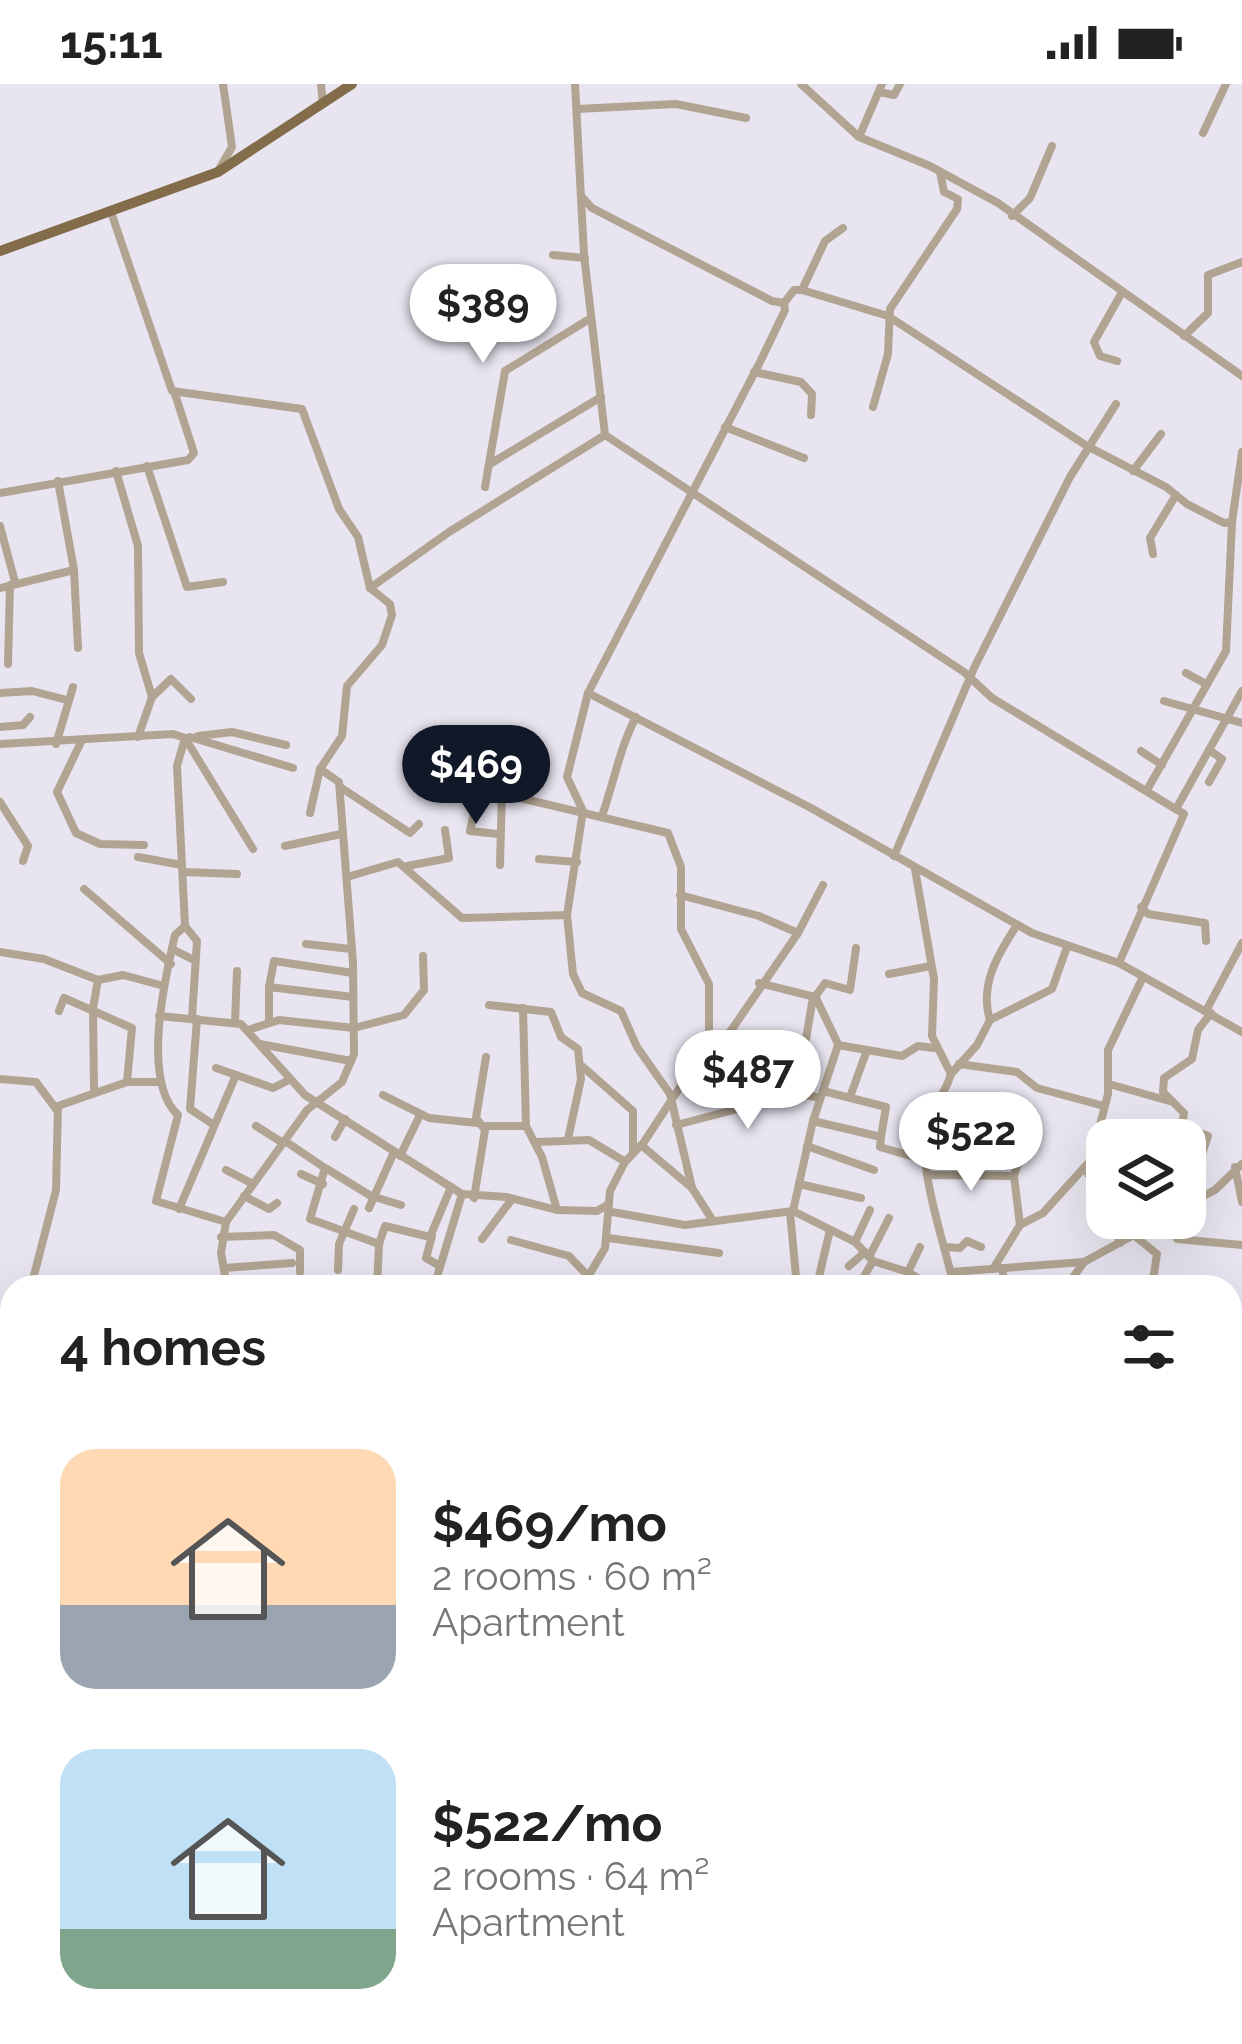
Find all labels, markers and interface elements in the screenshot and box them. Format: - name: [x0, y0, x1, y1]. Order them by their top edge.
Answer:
- text: 15:11: [60, 16, 163, 69]
- pin: $389: [412, 264, 554, 366]
- text: $389: [437, 280, 529, 326]
- pin: $469: [405, 725, 547, 827]
- text: $469: [429, 741, 523, 787]
- pin: $487: [677, 1030, 819, 1132]
- text: $487: [702, 1046, 794, 1092]
- pin: $522: [900, 1092, 1042, 1194]
- text: $522: [926, 1108, 1016, 1154]
- map controls: [1086, 1119, 1206, 1239]
- button: layers: [1086, 1119, 1206, 1239]
- icon: filters: [1116, 1314, 1182, 1380]
- text: 4 homes: [60, 1317, 266, 1377]
- text: $469/mo: [432, 1493, 667, 1553]
- icon: home: [156, 1497, 300, 1641]
- text: 2 rooms · 60 m²: [432, 1553, 712, 1599]
- text: Apartment: [432, 1599, 625, 1645]
- text: $522/mo: [432, 1793, 662, 1853]
- icon: home: [156, 1797, 300, 1941]
- text: 2 rooms · 64 m²: [432, 1853, 709, 1899]
- text: Apartment: [432, 1899, 625, 1945]

